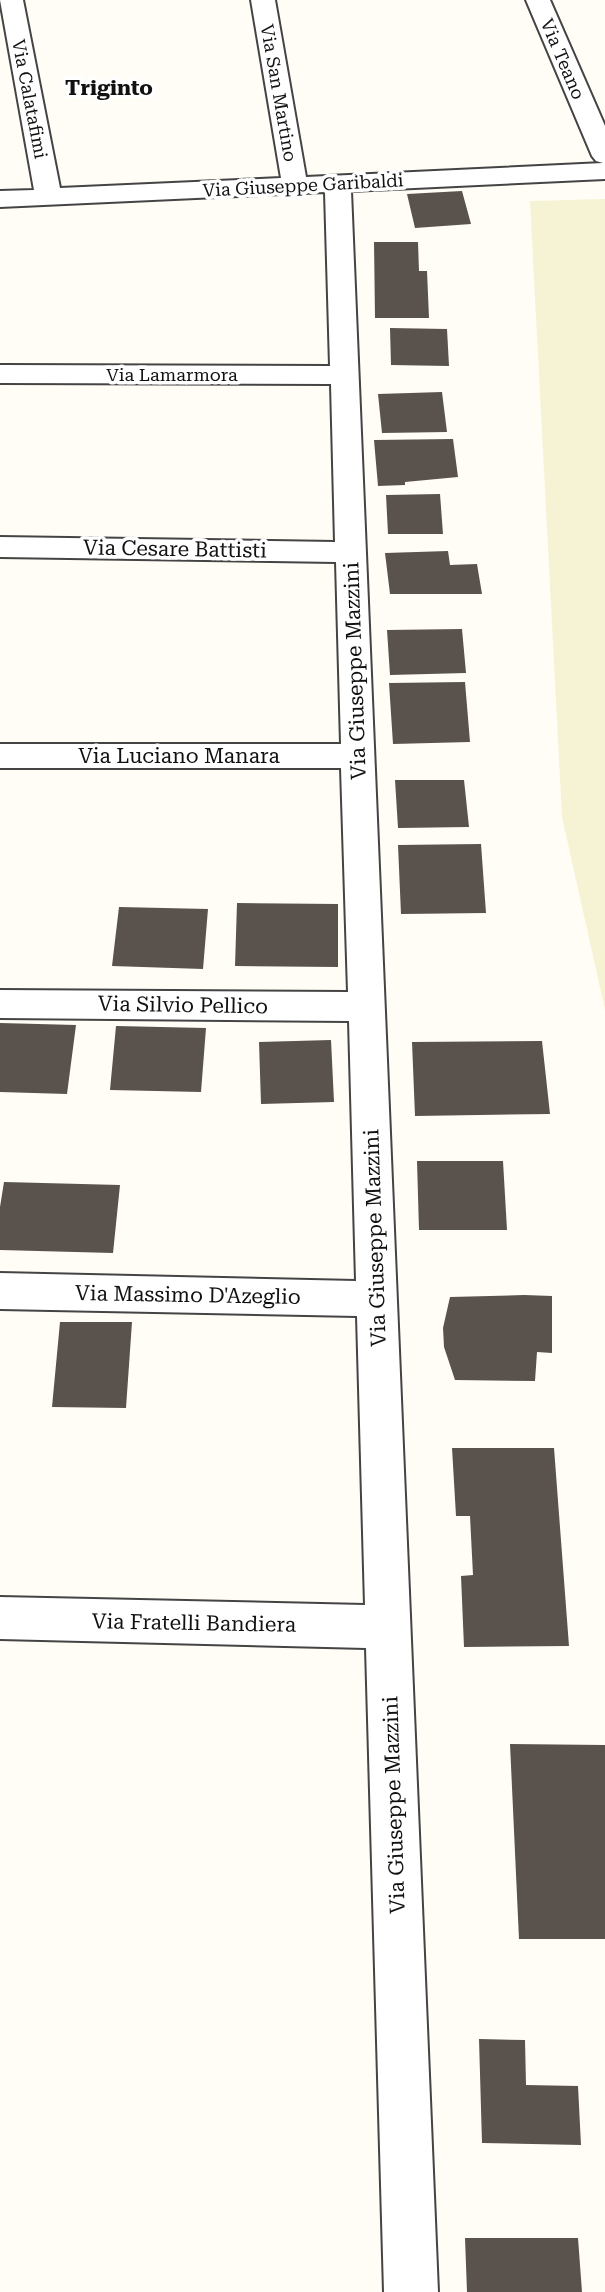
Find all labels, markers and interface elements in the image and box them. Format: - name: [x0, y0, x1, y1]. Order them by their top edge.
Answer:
- street label: Via Teano: [537, 15, 589, 103]
- street label: Via San Martino: [257, 23, 301, 163]
- street label: Via Calatafimi: [8, 38, 52, 161]
- district label: Triginto: [65, 76, 153, 100]
- street label: Via Giuseppe Garibaldi: [202, 169, 404, 201]
- street label: Via Lamarmora: [106, 364, 238, 385]
- street label: Via Cesare Battisti: [83, 535, 267, 563]
- street label: Via Giuseppe Mazzini: [339, 561, 371, 780]
- street label: Via Luciano Manara: [78, 744, 280, 768]
- street label: Via Silvio Pellico: [98, 992, 268, 1018]
- street label: Via Giuseppe Mazzini: [359, 1128, 391, 1347]
- street label: Via Massimo D'Azeglio: [75, 1281, 301, 1309]
- street label: Via Fratelli Bandiera: [92, 1609, 297, 1637]
- street label: Via Giuseppe Mazzini: [378, 1695, 410, 1914]

